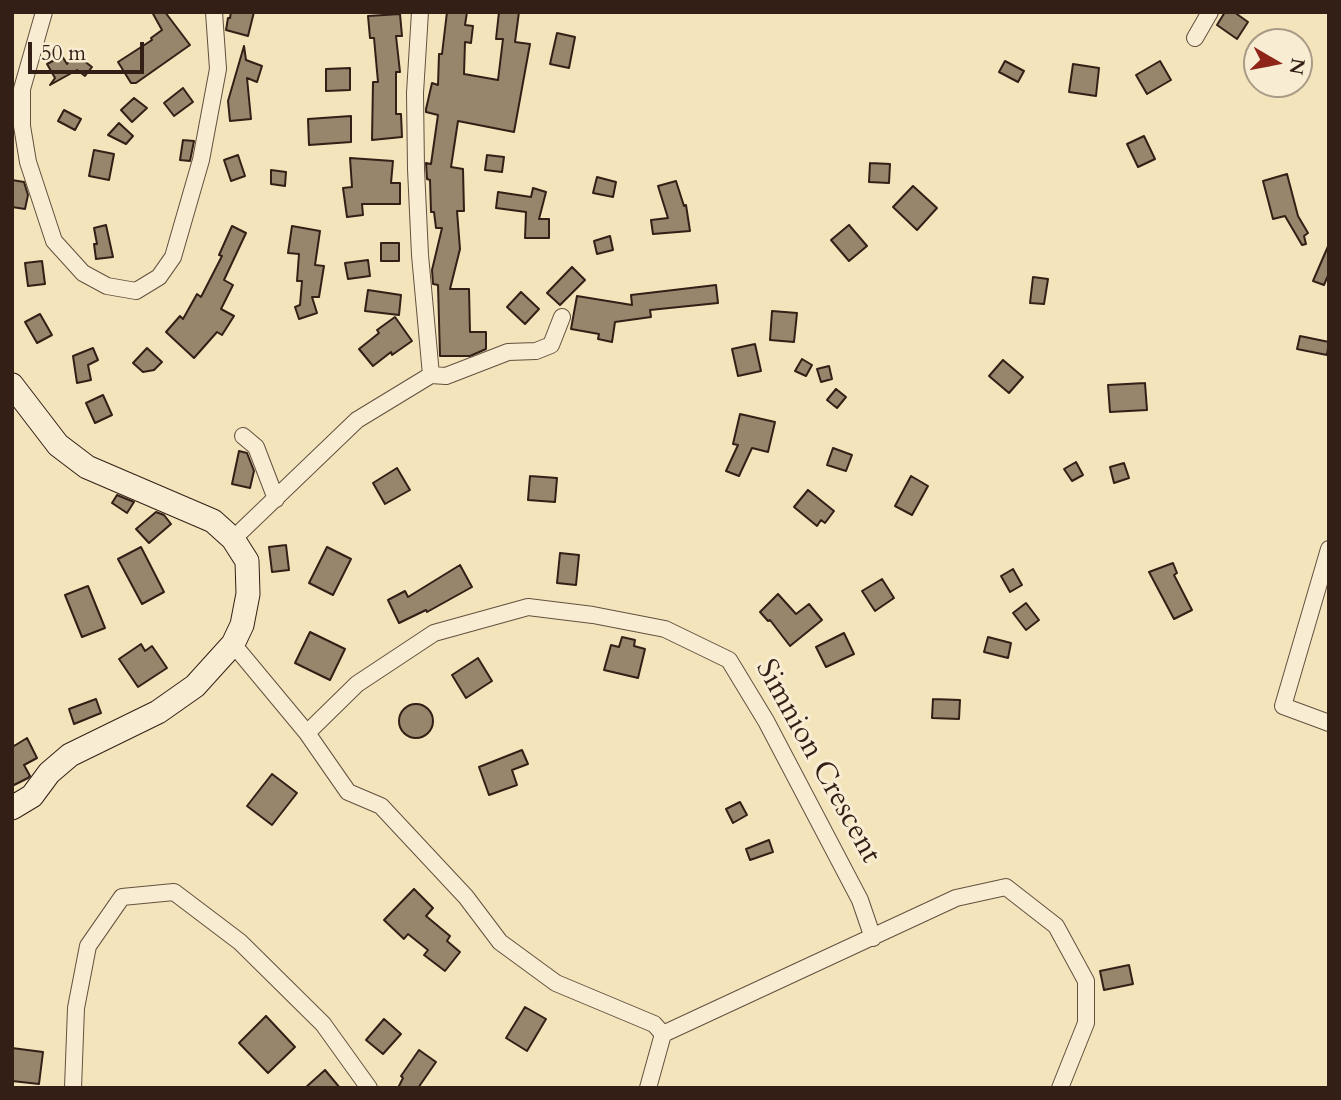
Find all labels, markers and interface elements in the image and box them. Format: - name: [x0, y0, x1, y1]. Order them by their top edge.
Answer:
- scale bar: [32, 28, 147, 72]
- north arrow: [1243, 28, 1313, 98]
- text: 50 m: [41, 39, 86, 68]
- text: N: [1282, 56, 1311, 77]
- street label: Simnion Crescent: [746, 654, 888, 870]

